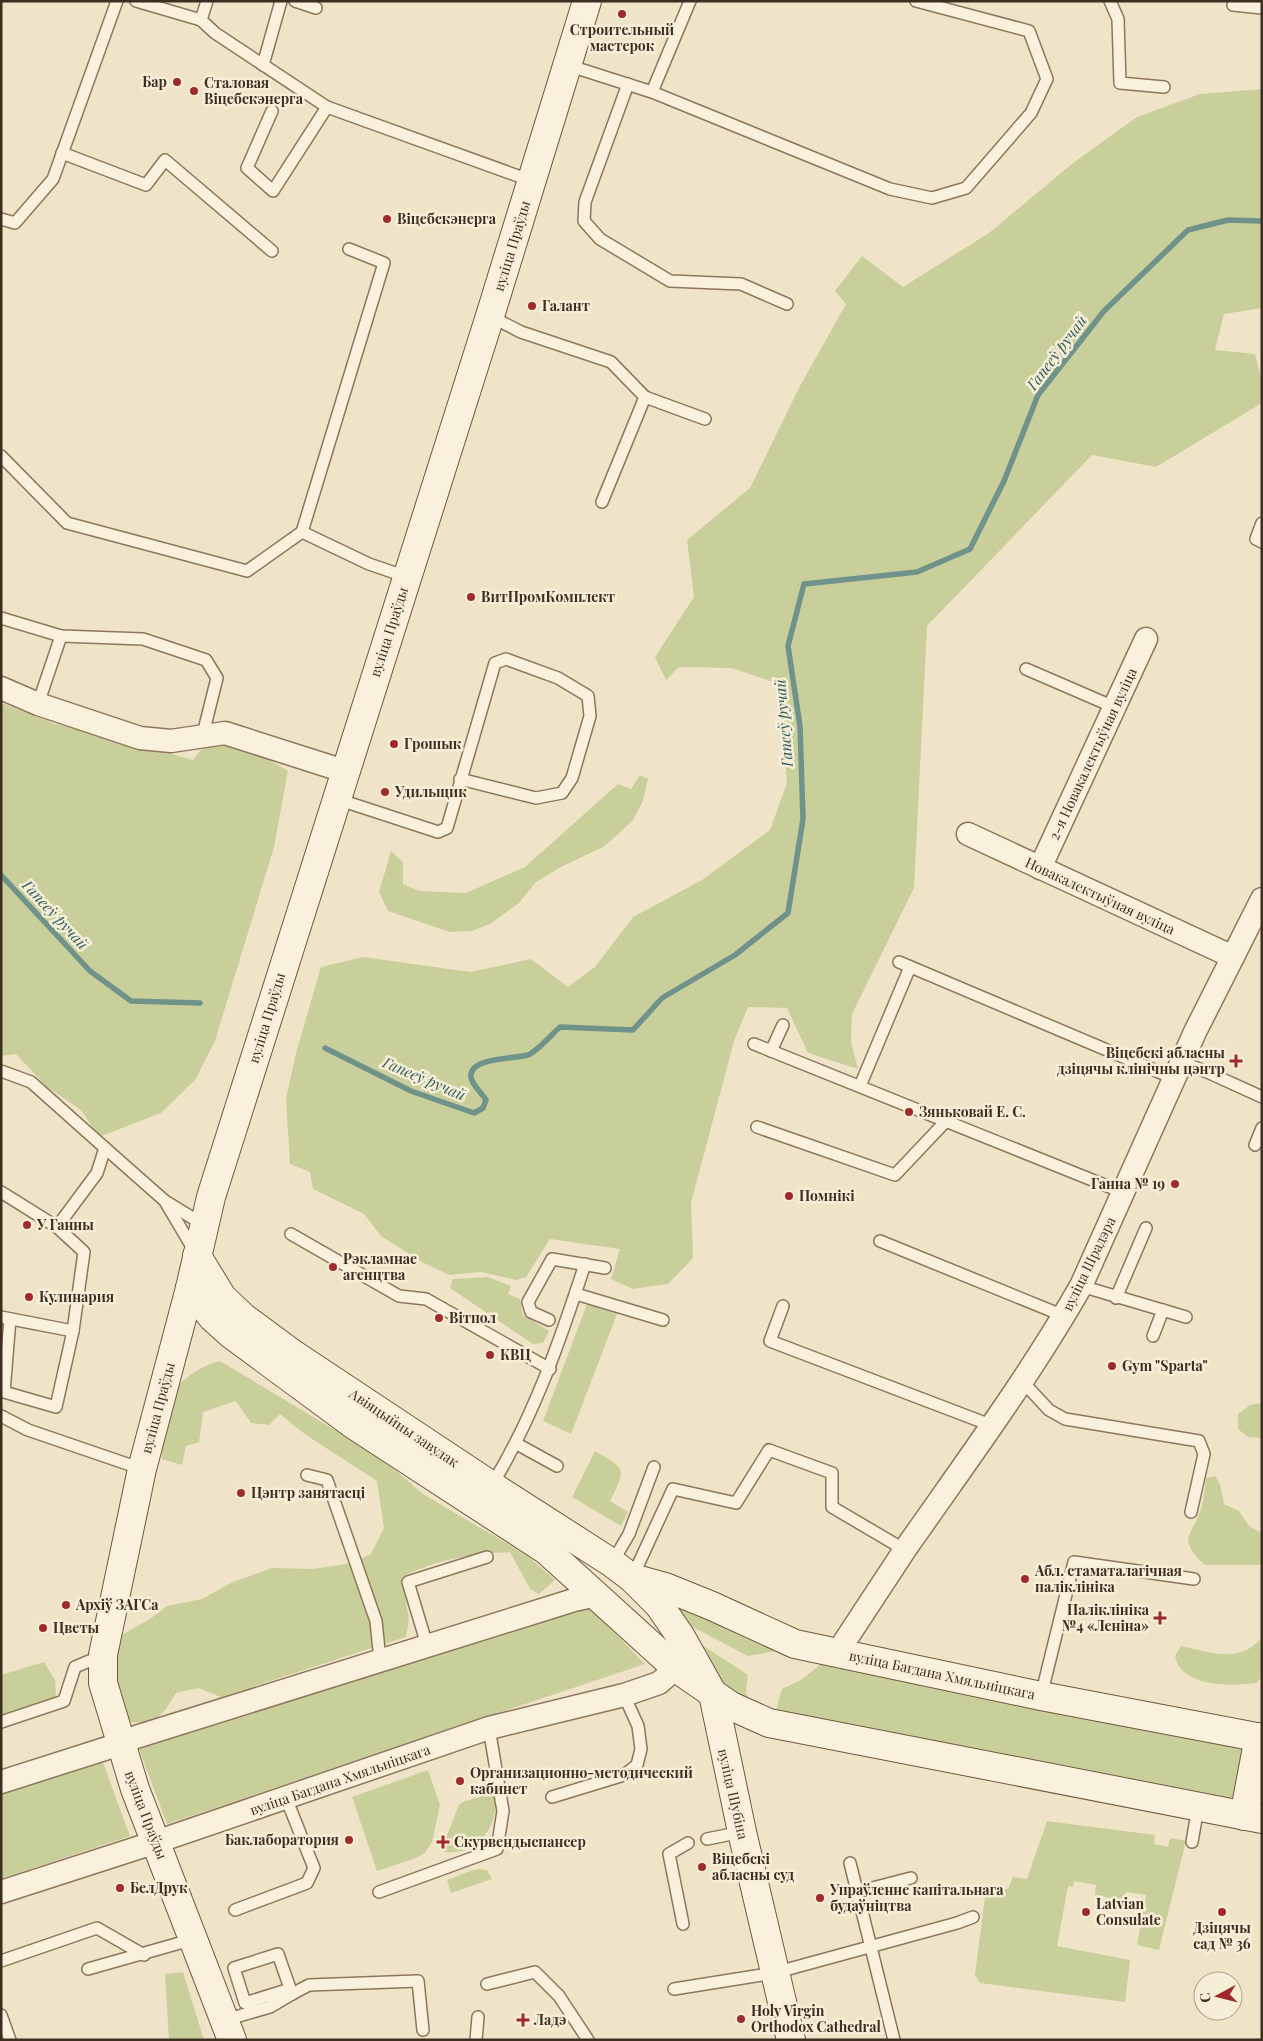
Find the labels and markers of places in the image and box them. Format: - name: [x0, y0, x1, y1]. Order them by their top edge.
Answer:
- marker: Строительный мастерок: [616, 8, 628, 20]
- place label: Строительный мастерок: [570, 20, 674, 55]
- place label: Бар: [142, 72, 167, 91]
- place label: Сталовая Віцебскэнерга: [204, 73, 304, 108]
- marker: Бар: [171, 76, 183, 88]
- marker: Сталовая Віцебскэнерга: [188, 85, 200, 97]
- place label: Віцебскэнерга: [397, 209, 497, 228]
- marker: Віцебскэнерга: [381, 213, 393, 225]
- place label: Галант: [542, 296, 590, 315]
- marker: Галант: [526, 300, 538, 312]
- place label: ВитПромКомплект: [481, 587, 615, 606]
- marker: ВитПромКомплект: [465, 591, 477, 603]
- place label: Грошык: [404, 734, 462, 753]
- marker: Грошык: [388, 738, 400, 750]
- place label: Удильщик: [394, 782, 467, 801]
- marker: Удильщик: [379, 786, 391, 798]
- place label: Віцебскі абласны дзіцячы клінічны цэнтр: [1057, 1043, 1225, 1078]
- marker: Віцебскі абласны дзіцячы клінічны цэнтр: [1229, 1054, 1243, 1068]
- place label: Зяньковай Е. С.: [919, 1102, 1026, 1121]
- marker: Зяньковай Е. С.: [903, 1106, 915, 1118]
- place label: Ганна № 19: [1091, 1174, 1165, 1193]
- marker: Ганна № 19: [1169, 1178, 1181, 1190]
- place label: Помнікі: [799, 1186, 855, 1205]
- marker: Помнікі: [783, 1190, 795, 1202]
- place label: У Ганны: [36, 1215, 94, 1234]
- marker: У Ганны: [21, 1219, 33, 1231]
- place label: Рэкламнае агенцтва: [343, 1249, 417, 1284]
- marker: Рэкламнае агенцтва: [327, 1261, 339, 1273]
- place label: Кулинария: [39, 1287, 114, 1306]
- marker: Кулинария: [23, 1291, 35, 1303]
- place label: Вітпол: [449, 1308, 496, 1327]
- marker: Вітпол: [433, 1312, 445, 1324]
- place label: КВЦ: [500, 1345, 531, 1364]
- marker: КВЦ: [484, 1349, 496, 1361]
- place label: Gym "Sparta": [1122, 1356, 1208, 1375]
- marker: Gym "Sparta": [1106, 1360, 1118, 1372]
- place label: Цэнтр занятасці: [251, 1483, 366, 1502]
- marker: Цэнтр занятасці: [235, 1487, 247, 1499]
- place label: Абл. стаматалагічная паліклініка: [1034, 1561, 1182, 1596]
- marker: Абл. стаматалагічная паліклініка: [1019, 1573, 1031, 1585]
- place label: Архіў ЗАГСа: [75, 1595, 159, 1614]
- marker: Архіў ЗАГСа: [60, 1599, 72, 1611]
- place label: Паліклініка №4 «Леніна»: [1062, 1600, 1150, 1635]
- marker: Паліклініка №4 «Леніна»: [1153, 1611, 1167, 1625]
- place label: Цветы: [53, 1618, 100, 1637]
- marker: Цветы: [37, 1622, 49, 1634]
- place label: Организационно-методический кабинет: [470, 1763, 693, 1798]
- marker: Организационно-методический кабинет: [454, 1775, 466, 1787]
- place label: Баклаборатория: [225, 1830, 339, 1849]
- place label: Скурвендыспансер: [454, 1832, 586, 1851]
- marker: Баклаборатория: [343, 1834, 355, 1846]
- marker: Скурвендыспансер: [436, 1835, 450, 1849]
- place label: Віцебскі абласны суд: [712, 1849, 794, 1884]
- marker: Віцебскі абласны суд: [696, 1861, 708, 1873]
- place label: БелДрук: [130, 1878, 188, 1897]
- place label: Упраўленне капітальнага будаўніцтва: [829, 1880, 1004, 1915]
- marker: БелДрук: [114, 1882, 126, 1894]
- marker: Упраўленне капітальнага будаўніцтва: [814, 1892, 826, 1904]
- place label: Latvian Consulate: [1096, 1894, 1161, 1929]
- marker: Latvian Consulate: [1080, 1906, 1092, 1918]
- marker: Дзіцячы сад № 36: [1216, 1906, 1228, 1918]
- place label: Дзіцячы сад № 36: [1193, 1918, 1251, 1953]
- place label: Holy Virgin Orthodox Cathedral: [751, 2001, 881, 2036]
- place label: Ладэ: [533, 2010, 566, 2029]
- marker: Ладэ: [516, 2013, 530, 2027]
- marker: Holy Virgin Orthodox Cathedral: [735, 2013, 747, 2025]

